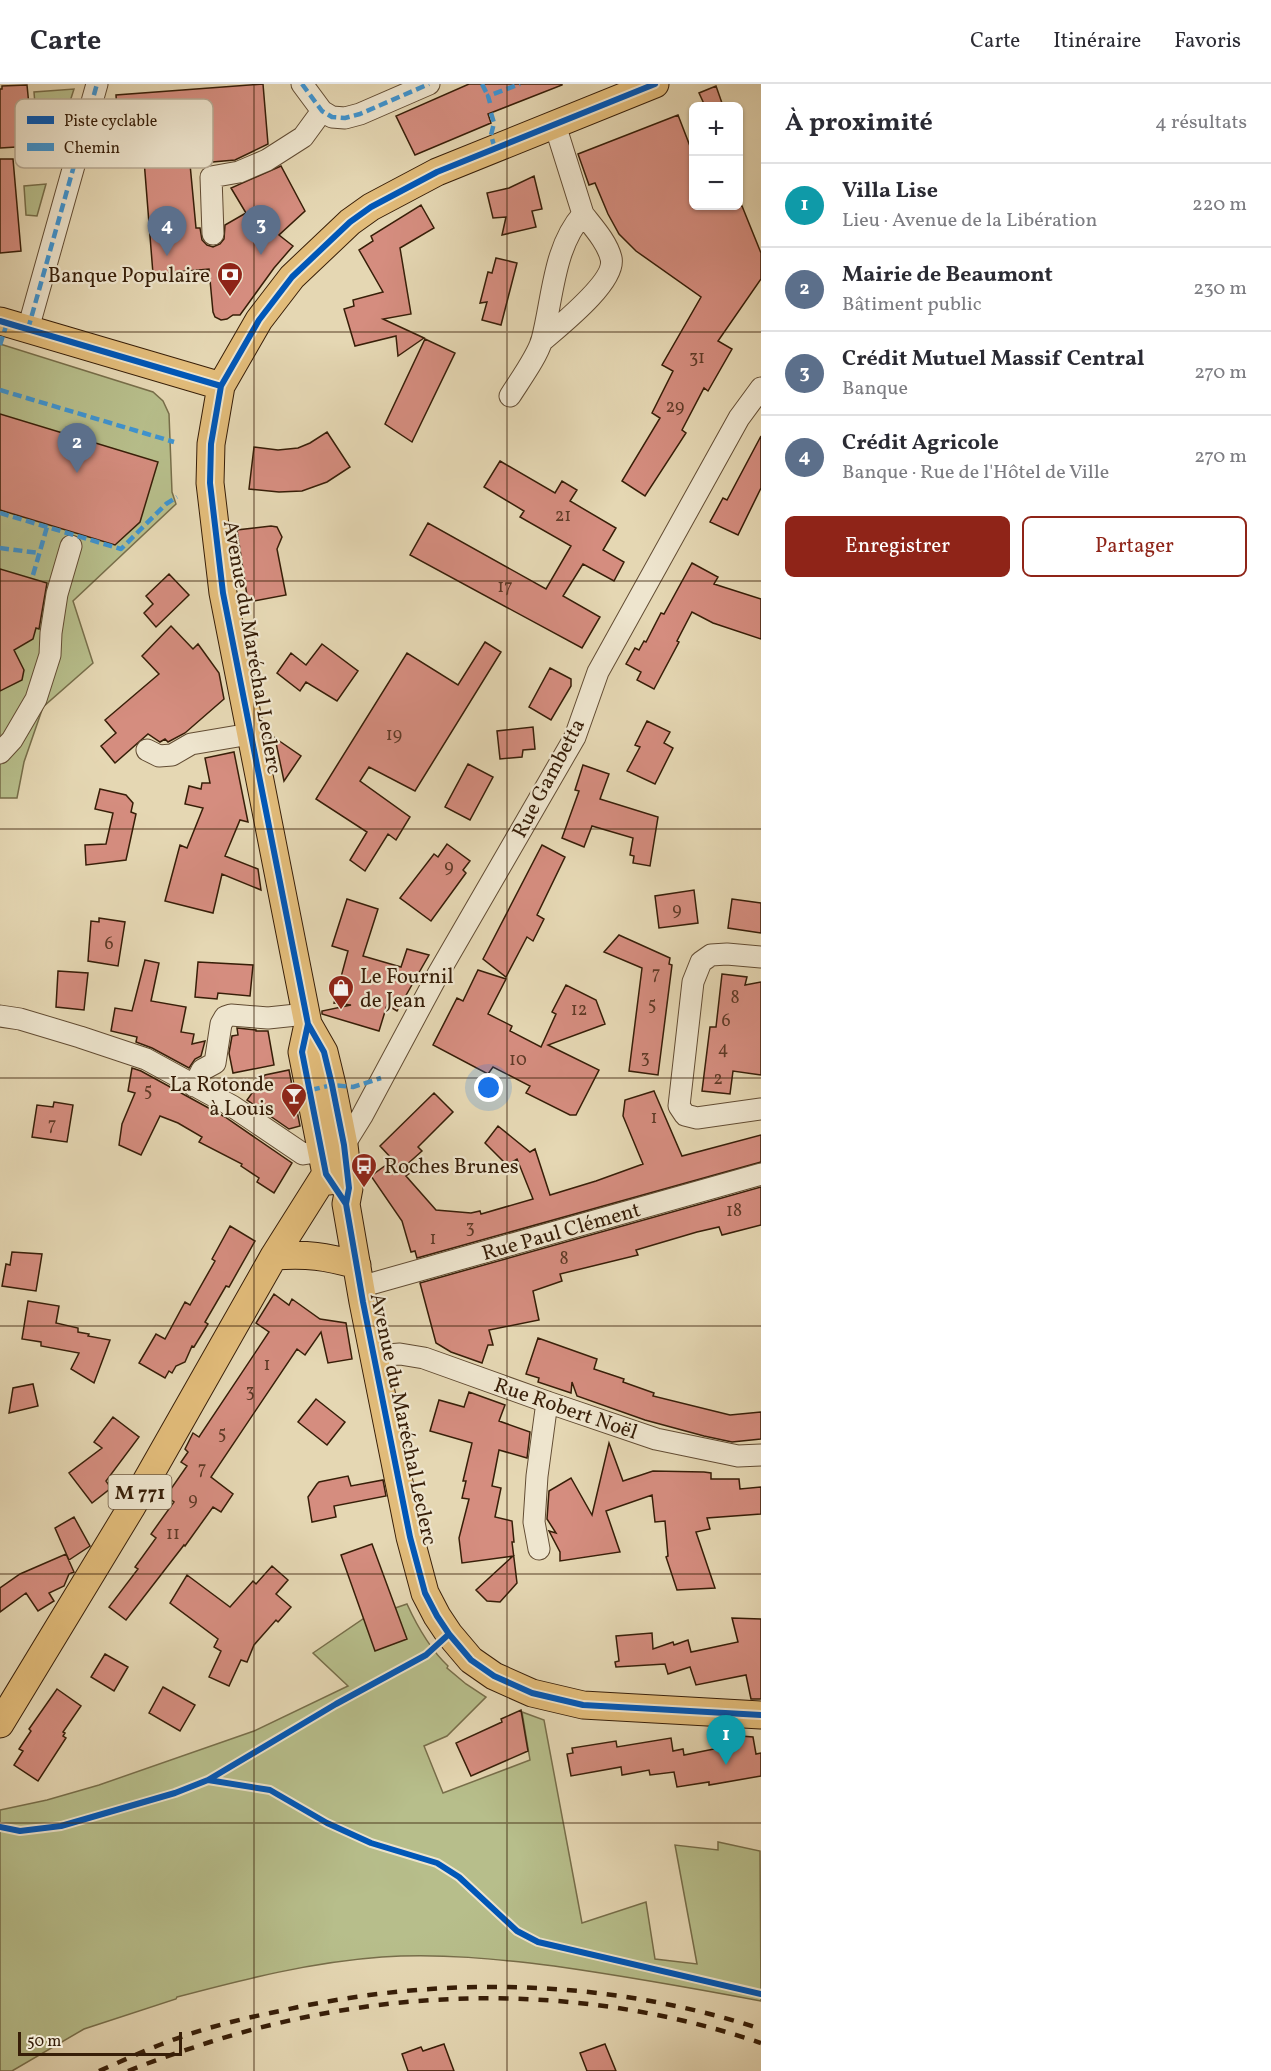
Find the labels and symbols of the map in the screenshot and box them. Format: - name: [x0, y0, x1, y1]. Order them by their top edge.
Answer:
- legend: [15, 99, 213, 168]
- text: Piste cyclable: [64, 111, 157, 133]
- text: Chemin: [64, 138, 120, 160]
- pin: 4: [148, 206, 186, 256]
- pin: 3: [242, 206, 280, 255]
- bank icon: Banque Populaire: [215, 260, 245, 298]
- place label: Banque Populaire: [48, 262, 210, 291]
- house number: 31: [689, 346, 705, 371]
- house number: 29: [666, 395, 684, 420]
- pin: 2: [58, 424, 97, 473]
- house number: 21: [555, 504, 571, 529]
- street label: Avenue du Maréchal Leclerc: [215, 518, 288, 776]
- house number: 17: [497, 575, 513, 600]
- street label: Rue Gambetta: [506, 714, 593, 843]
- house number: 19: [386, 723, 402, 748]
- house number: 9: [444, 855, 454, 880]
- house number: 9: [672, 898, 682, 923]
- house number: 6: [104, 932, 114, 957]
- house number: 7: [652, 962, 660, 987]
- place label: Le Fournil de Jean: [360, 963, 454, 1016]
- shop icon: Le Fournil de Jean: [326, 973, 356, 1011]
- house number: 8: [730, 986, 740, 1011]
- house number: 5: [648, 993, 656, 1018]
- house number: 12: [571, 998, 587, 1023]
- house number: 6: [721, 1009, 731, 1034]
- house number: 4: [718, 1037, 728, 1062]
- house number: 3: [640, 1046, 650, 1071]
- house number: 10: [509, 1048, 527, 1073]
- house number: 2: [713, 1067, 723, 1092]
- place label: La Rotonde à Louis: [170, 1071, 274, 1124]
- your location: [474, 1073, 503, 1102]
- house number: 5: [144, 1079, 152, 1104]
- bar icon: La Rotonde à Louis: [279, 1081, 309, 1119]
- house number: 1: [651, 1106, 657, 1131]
- house number: 7: [48, 1113, 56, 1138]
- bus stop icon: Roches Brunes: [349, 1151, 379, 1189]
- place label: Roches Brunes: [384, 1153, 519, 1182]
- street label: Rue Paul Clément: [479, 1196, 644, 1269]
- house number: 18: [726, 1199, 742, 1224]
- house number: 3: [465, 1216, 475, 1241]
- house number: 1: [430, 1227, 436, 1252]
- house number: 8: [559, 1247, 569, 1272]
- street label: Avenue du Maréchal Leclerc: [362, 1291, 443, 1548]
- house number: 1: [264, 1353, 270, 1378]
- street label: Rue Robert Noël: [490, 1371, 641, 1448]
- house number: 3: [245, 1380, 255, 1405]
- house number: 5: [218, 1422, 226, 1447]
- house number: 7: [198, 1457, 206, 1482]
- road number: M 771: [108, 1475, 172, 1509]
- house number: 9: [188, 1488, 198, 1513]
- house number: 11: [166, 1522, 180, 1547]
- pin: 1: [706, 1716, 746, 1765]
- scale bar: [18, 2029, 182, 2056]

